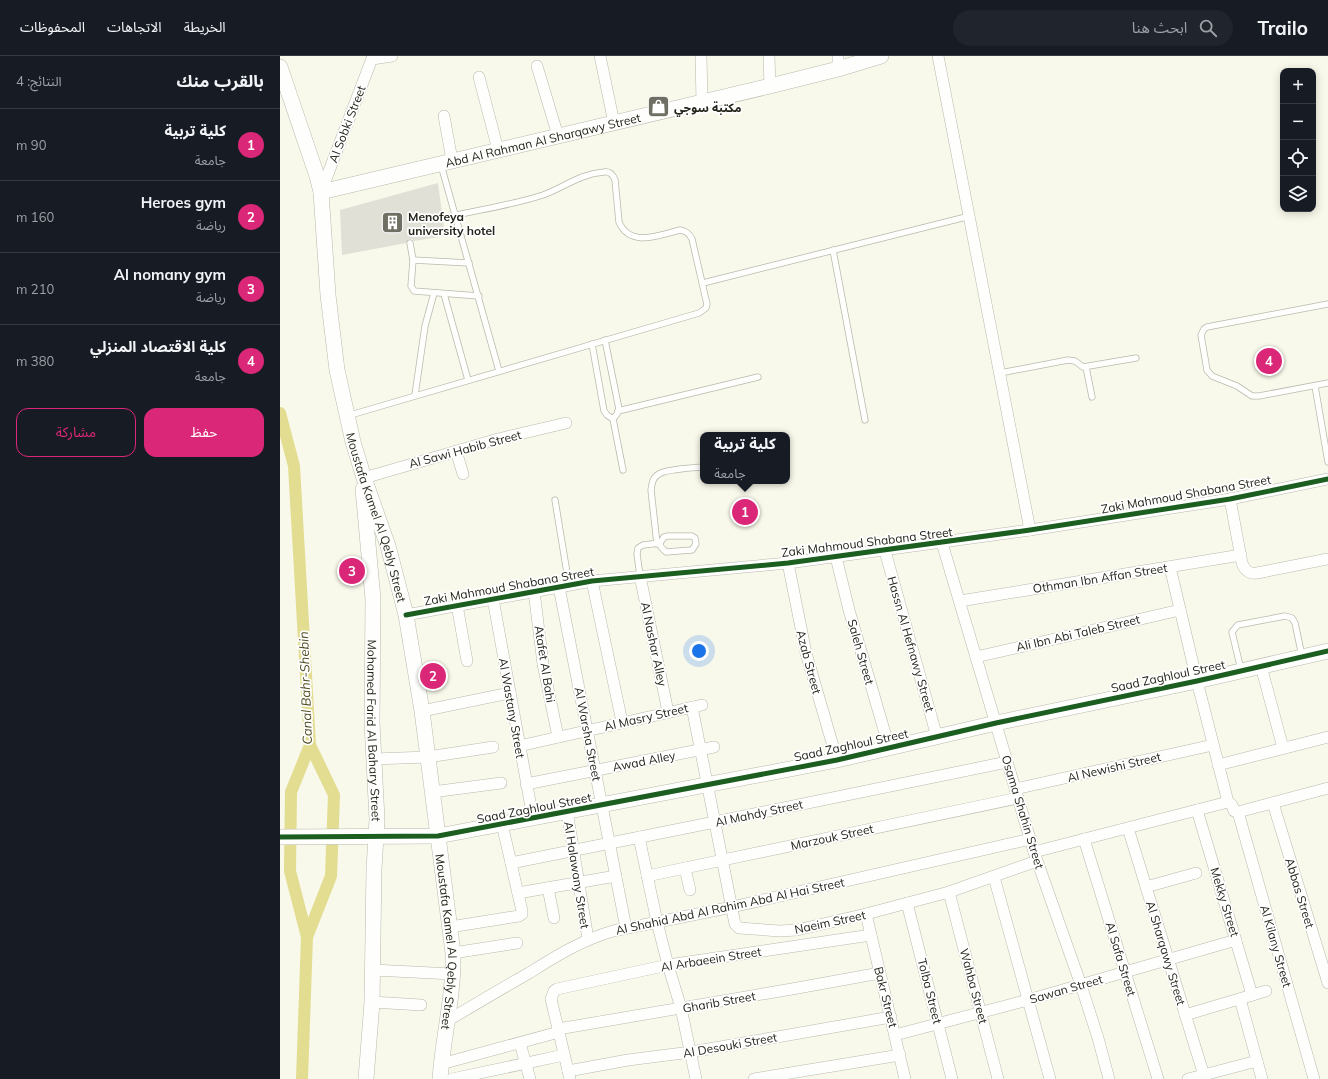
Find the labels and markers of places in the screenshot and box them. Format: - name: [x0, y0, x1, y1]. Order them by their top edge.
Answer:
- shop icon: مكتبة سوجي: [645, 94, 671, 120]
- place label: مكتبة سوجي: [674, 100, 741, 117]
- place label: Menofeya university hotel: [408, 209, 495, 238]
- building icon: Menofeya university hotel: [379, 210, 405, 236]
- pin: 4: [1256, 346, 1282, 376]
- pin: 1: [732, 497, 758, 527]
- pin: 3: [339, 556, 365, 586]
- pin: 2: [420, 661, 446, 691]

